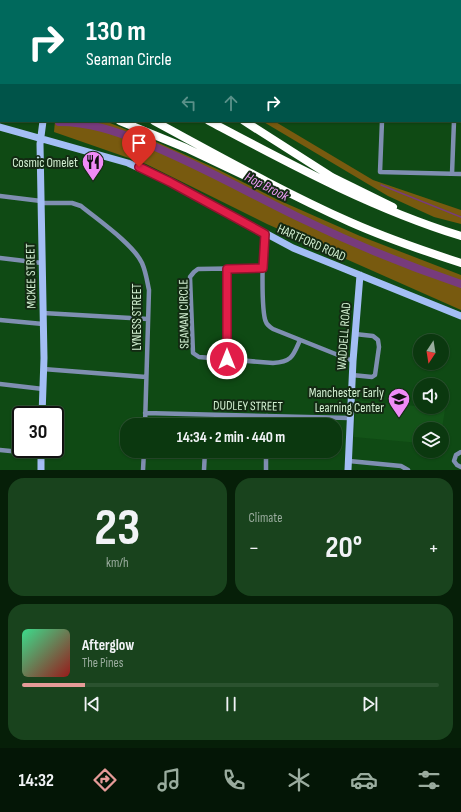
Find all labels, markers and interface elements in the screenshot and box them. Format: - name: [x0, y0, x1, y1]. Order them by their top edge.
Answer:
- text: 130 m: [86, 15, 146, 48]
- icon: right: [20, 16, 72, 68]
- text: Seaman Circle: [86, 49, 172, 70]
- icon: left: [178, 92, 200, 114]
- icon: ahead: [220, 92, 242, 114]
- icon: right: [262, 92, 284, 114]
- pin: [122, 126, 156, 167]
- icon: arrive: [128, 132, 150, 154]
- restaurant icon: Cosmic Omelet: [80, 149, 106, 182]
- place label: Cosmic Omelet: [12, 155, 78, 171]
- water label: Hop Brook: [242, 168, 292, 205]
- street label: HARTFORD ROAD: [275, 221, 348, 265]
- street label: MCKEE STREET: [22, 243, 40, 309]
- street label: SEAMAN CIRCLE: [175, 279, 193, 349]
- street label: LYNESS STREET: [129, 283, 145, 351]
- street label: WADDELL ROAD: [334, 302, 354, 370]
- north arrow: [413, 334, 449, 370]
- map controls: [413, 334, 449, 458]
- position arrow: [206, 338, 248, 380]
- button: sound: [413, 378, 449, 414]
- place label: Manchester Early Learning Center: [309, 385, 384, 416]
- school or university icon: Manchester Early Learning Center: [386, 386, 412, 419]
- street label: DUDLEY STREET: [213, 397, 283, 415]
- speed limit sign: 30: [12, 406, 64, 458]
- button: layers: [413, 422, 449, 458]
- text: 14:34 · 2 min · 440 m: [177, 428, 285, 447]
- text: 23: [94, 497, 140, 560]
- text: Climate: [249, 510, 282, 526]
- text: 20°: [325, 530, 362, 566]
- text: −: [249, 535, 259, 562]
- text: +: [428, 535, 439, 562]
- text: km/h: [106, 555, 128, 571]
- text: Afterglow: [82, 636, 134, 655]
- text: The Pines: [82, 655, 123, 671]
- icon: previous: [81, 693, 103, 715]
- icon: pause: [220, 693, 242, 715]
- icon: next: [359, 693, 381, 715]
- icon: directions: [91, 766, 119, 794]
- icon: music: [155, 766, 183, 794]
- icon: phone: [220, 766, 248, 794]
- icon: climate: [285, 766, 313, 794]
- icon: car: [350, 766, 378, 794]
- icon: filters: [415, 766, 443, 794]
- text: 14:32: [18, 770, 54, 791]

